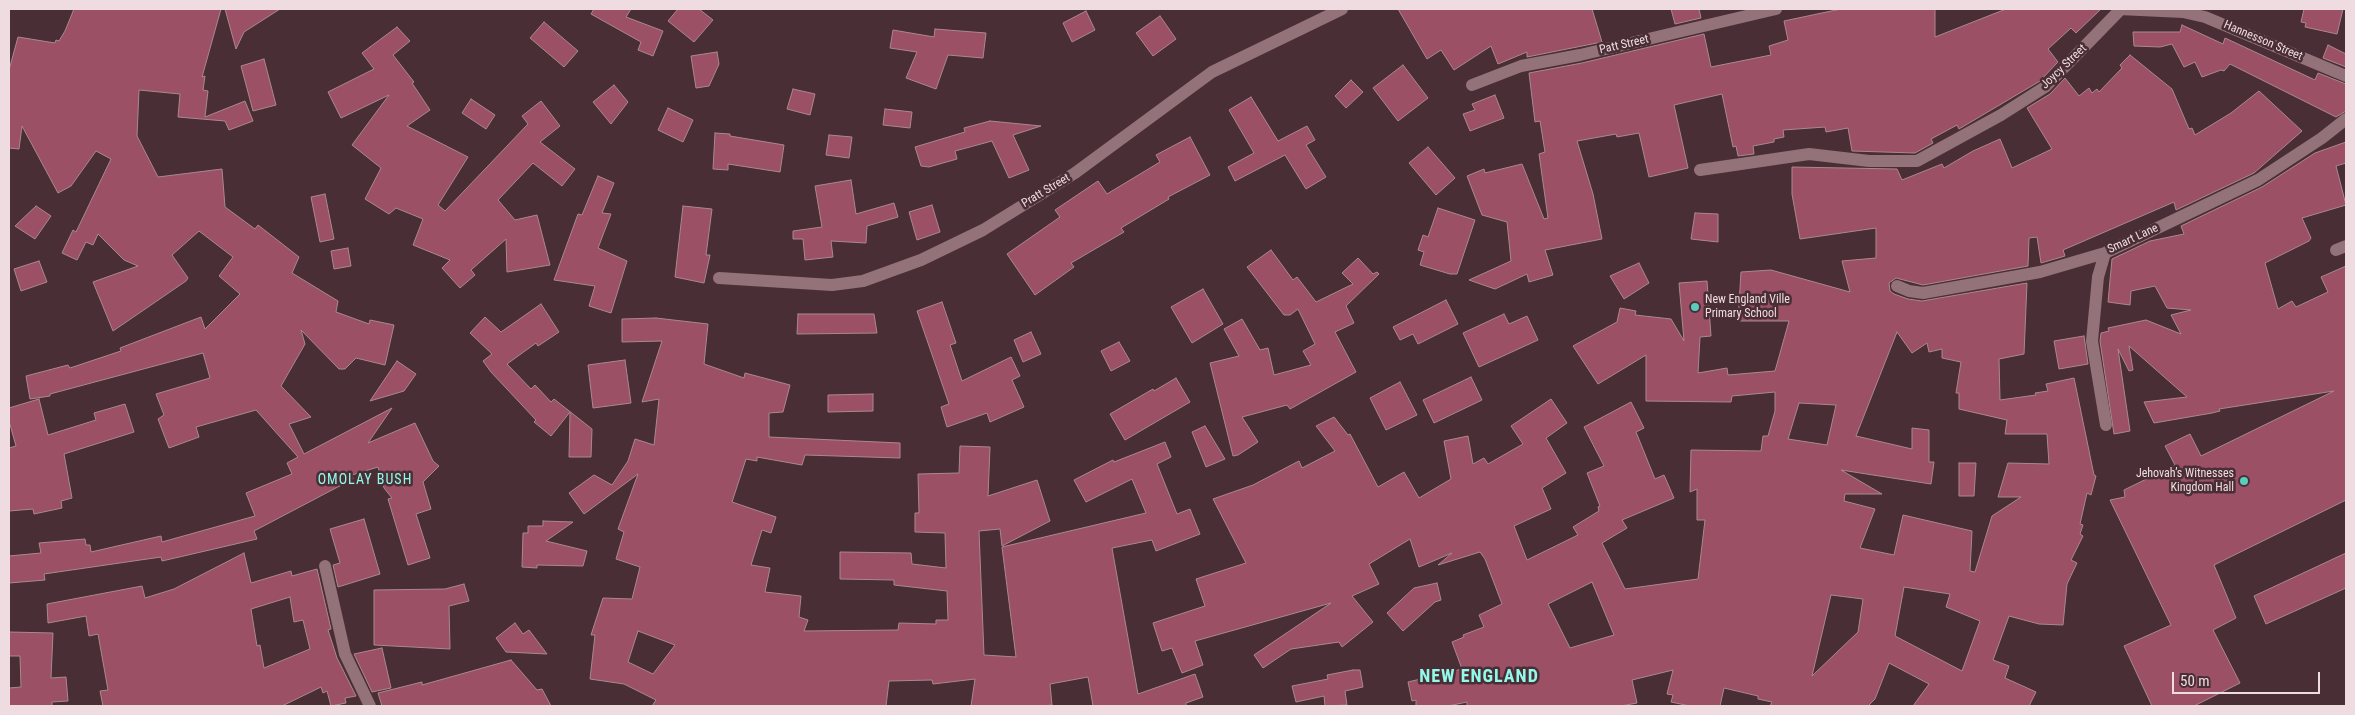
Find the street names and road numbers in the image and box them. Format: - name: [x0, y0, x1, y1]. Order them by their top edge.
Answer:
- street label: Hannesson Street: [2221, 18, 2305, 64]
- street label: Patt Street: [1598, 32, 1650, 58]
- street label: Joycy Street: [2038, 42, 2090, 92]
- street label: Pratt Street: [1019, 171, 1073, 211]
- street label: Smart Lane: [2105, 221, 2161, 257]

